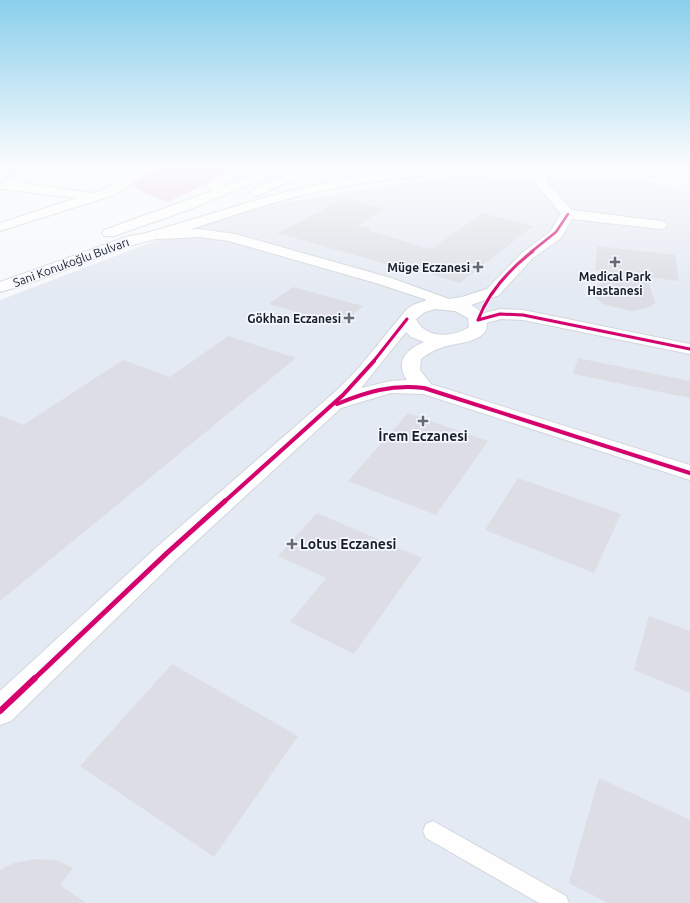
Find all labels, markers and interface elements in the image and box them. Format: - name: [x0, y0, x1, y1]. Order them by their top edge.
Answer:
- street label: Sani Konukoğlu Bulvarı: [11, 235, 131, 289]
- marker: Medical Park Hastanesi: [609, 256, 621, 268]
- place label: Müge Eczanesi: [387, 261, 470, 274]
- marker: Müge Eczanesi: [473, 262, 483, 272]
- place label: Medical Park Hastanesi: [579, 270, 651, 297]
- place label: Gökhan Eczanesi: [247, 312, 341, 325]
- marker: Gökhan Eczanesi: [344, 313, 354, 323]
- marker: İrem Eczanesi: [418, 416, 428, 426]
- place label: İrem Eczanesi: [378, 427, 468, 444]
- place label: Lotus Eczanesi: [300, 536, 397, 552]
- marker: Lotus Eczanesi: [287, 539, 297, 549]

